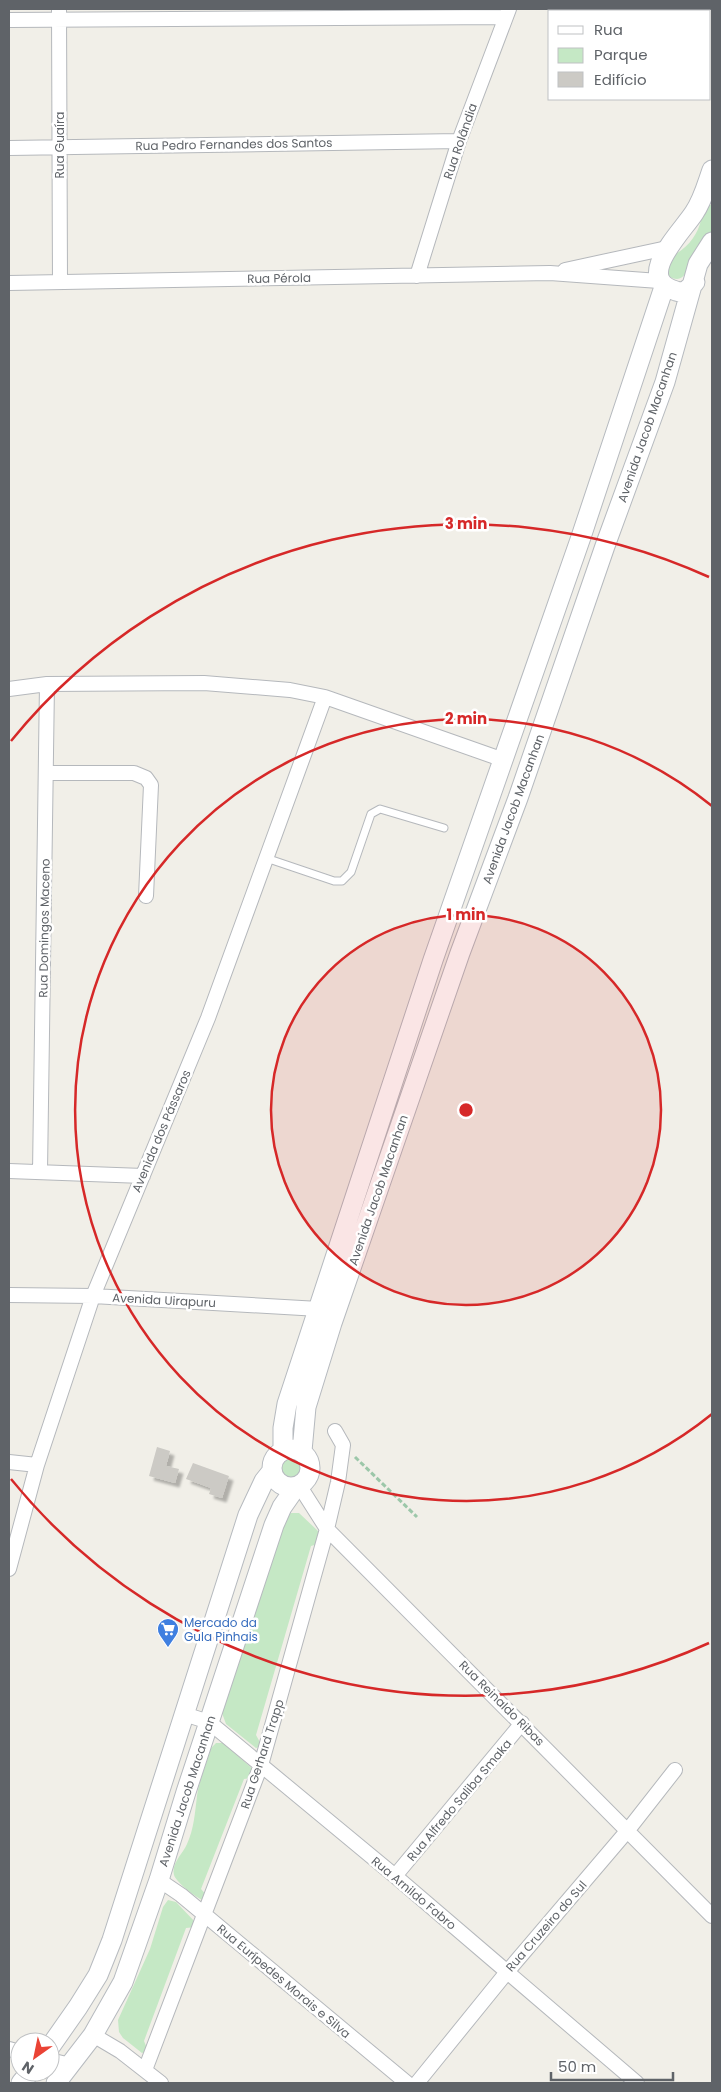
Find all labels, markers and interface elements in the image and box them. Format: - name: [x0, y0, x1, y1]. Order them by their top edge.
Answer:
- legend: [548, 10, 711, 100]
- text: Rua: [594, 19, 623, 40]
- text: Parque: [594, 44, 647, 65]
- text: Edifício: [594, 69, 647, 90]
- street label: Rua Rolândia: [439, 101, 481, 181]
- street label: Rua Guaíra: [51, 112, 68, 178]
- street label: Rua Pedro Fernandes dos Santos: [135, 134, 333, 154]
- street label: Rua Pérola: [247, 269, 311, 287]
- street label: Avenida Jacob Macanhan: [613, 349, 681, 505]
- text: 3 min: [445, 513, 487, 534]
- text: 2 min: [445, 708, 487, 729]
- street label: Avenida Jacob Macanhan: [478, 732, 548, 886]
- street label: Rua Domingos Maceno: [34, 858, 54, 998]
- text: 1 min: [446, 904, 486, 925]
- street label: Avenida dos Pássaros: [127, 1067, 195, 1195]
- centre of rings: [457, 1101, 475, 1119]
- street label: Avenida Jacob Macanhan: [344, 1112, 412, 1268]
- street label: Avenida Uirapuru: [112, 1289, 216, 1311]
- place label: Mercado da Gula Pinhais: [184, 1614, 258, 1645]
- supermarket icon: Mercado da Gula Pinhais: [156, 1617, 180, 1648]
- street label: Rua Reinaldo Ribas: [456, 1657, 548, 1749]
- street label: Rua Gerhard Trapp: [236, 1697, 288, 1811]
- street label: Avenida Jacob Macanhan: [154, 1713, 220, 1869]
- street label: Rua Alfredo Saliba Smaka: [403, 1735, 515, 1865]
- street label: Rua Arnildo Fabro: [368, 1852, 460, 1934]
- street label: Rua Cruzeiro do Sul: [502, 1877, 590, 1975]
- street label: Rua Eurípedes Morais e Silva: [214, 1920, 354, 2042]
- north arrow: [10, 2032, 60, 2082]
- scale bar: [551, 2050, 674, 2082]
- text: 50 m: [558, 2056, 596, 2077]
- text: N: [18, 2057, 38, 2079]

